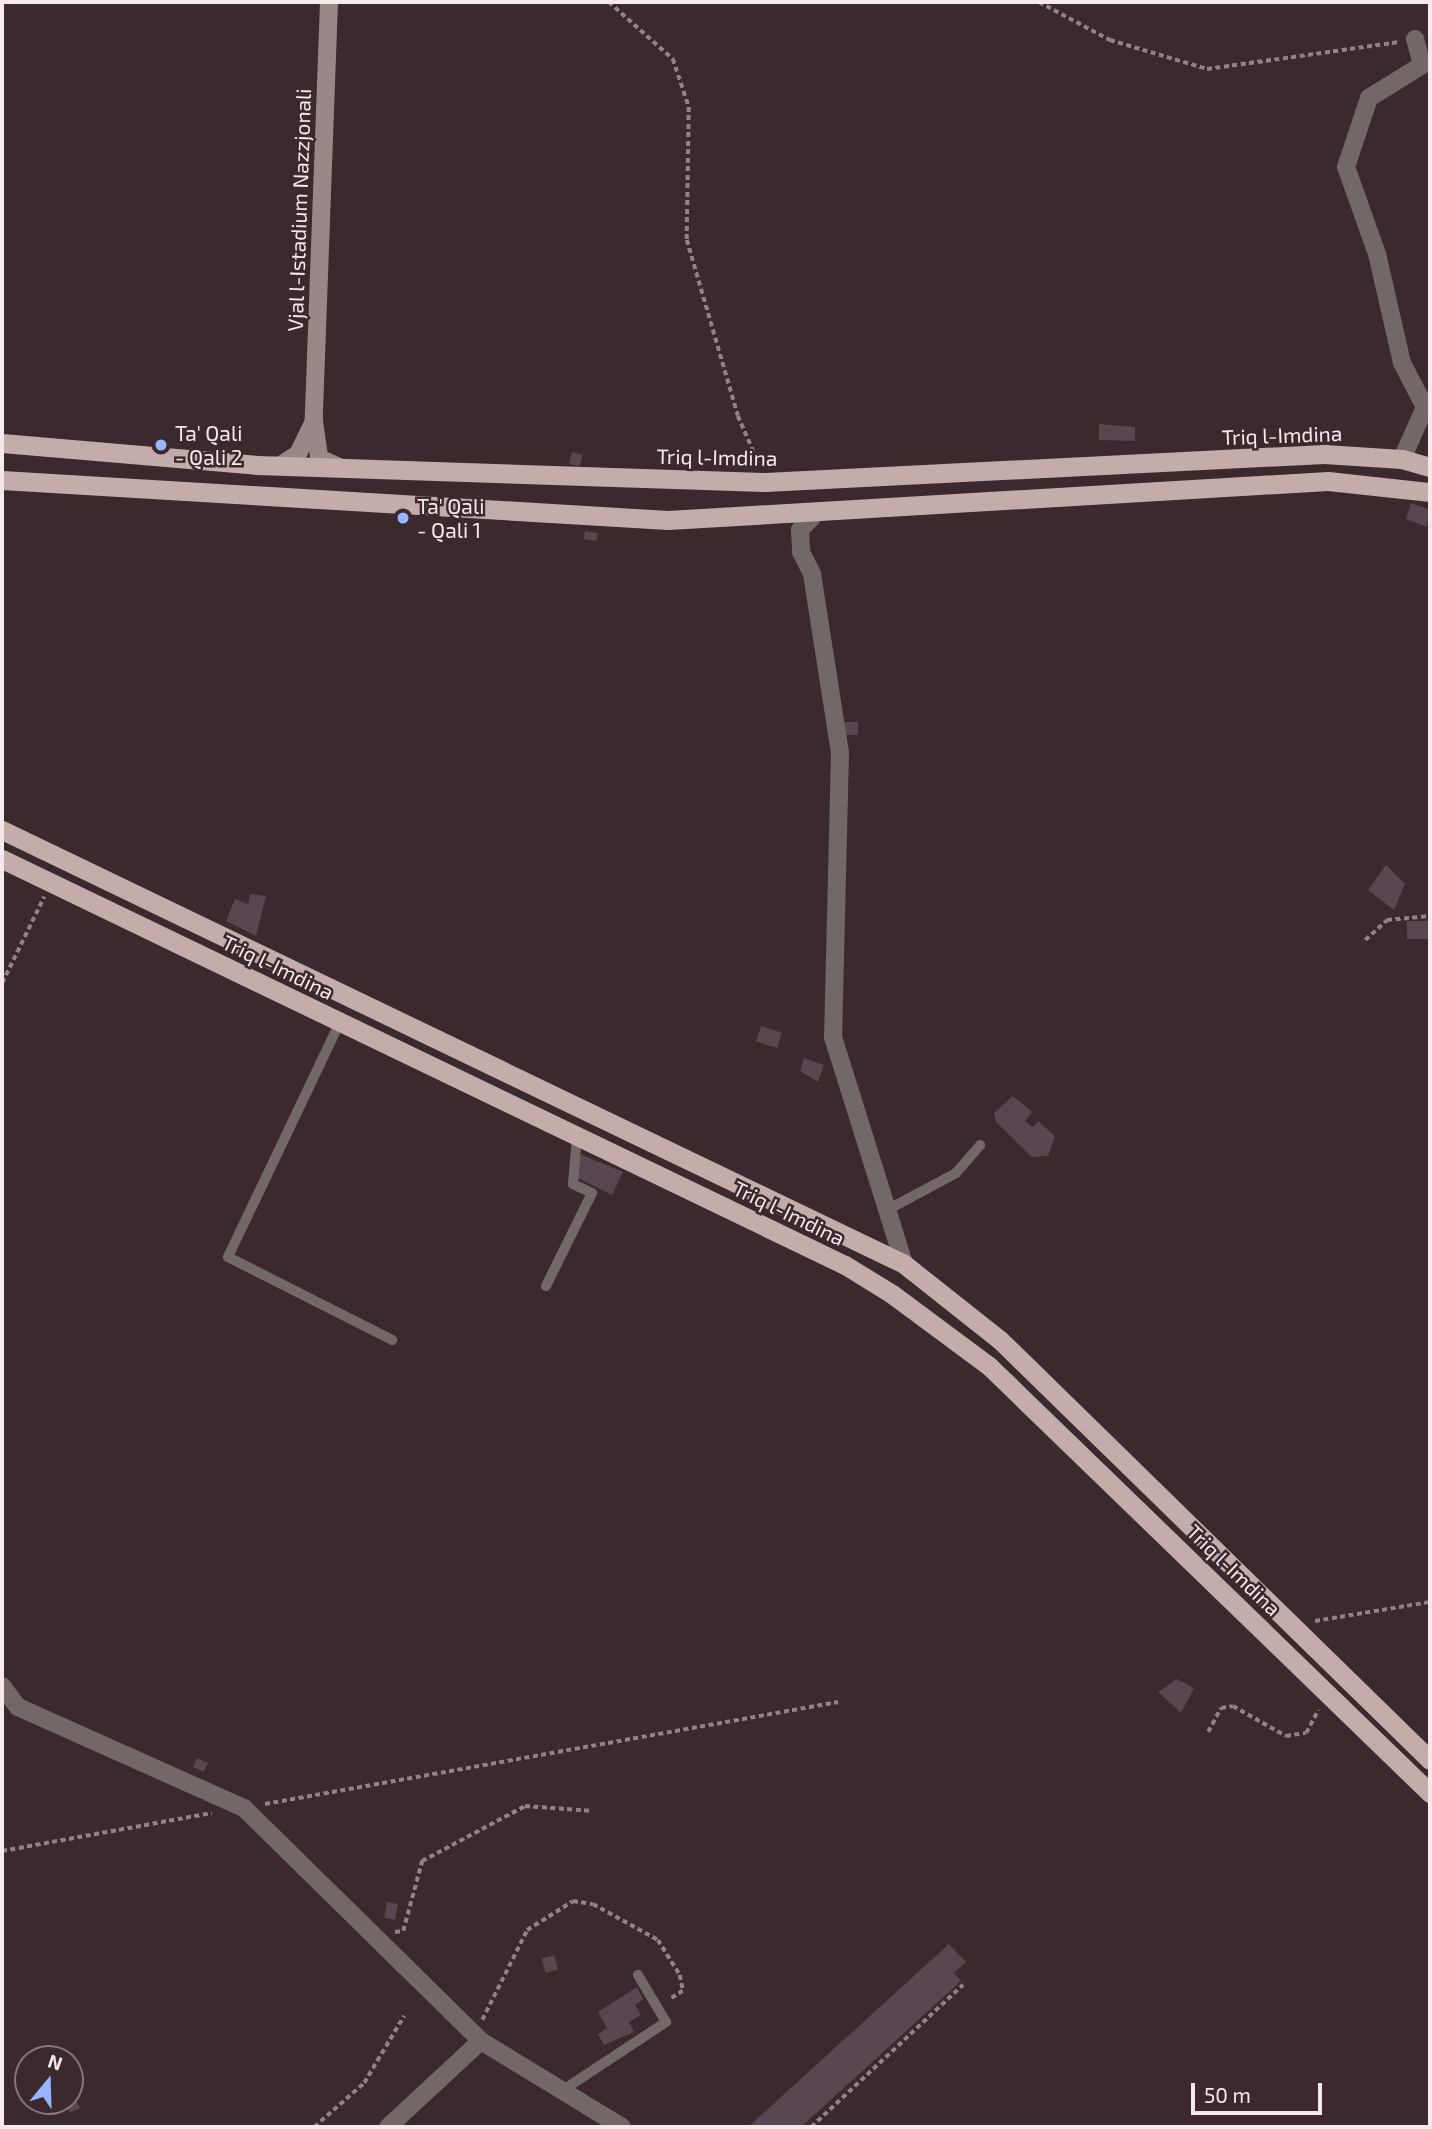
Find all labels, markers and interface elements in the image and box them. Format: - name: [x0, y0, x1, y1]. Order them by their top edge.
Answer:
- street label: Vjal l-Istadium Nazzjonali: [282, 88, 316, 332]
- place label: Ta' Qali - Qali 2: [175, 420, 243, 470]
- street label: Triq l-Imdina: [1221, 420, 1343, 450]
- marker: Ta' Qali - Qali 2: [153, 437, 169, 453]
- street label: Triq l-Imdina: [656, 443, 778, 471]
- place label: Ta' Qali - Qali 1: [417, 493, 485, 543]
- marker: Ta' Qali - Qali 1: [395, 510, 411, 526]
- street label: Triq l-Imdina: [218, 929, 338, 1005]
- street label: Triq l-Imdina: [729, 1175, 849, 1251]
- street label: Triq l-Imdina: [1182, 1519, 1286, 1621]
- north arrow: [14, 2045, 84, 2115]
- text: N: [45, 2048, 66, 2075]
- scale bar: [1194, 2070, 1325, 2114]
- text: 50 m: [1204, 2082, 1251, 2107]

